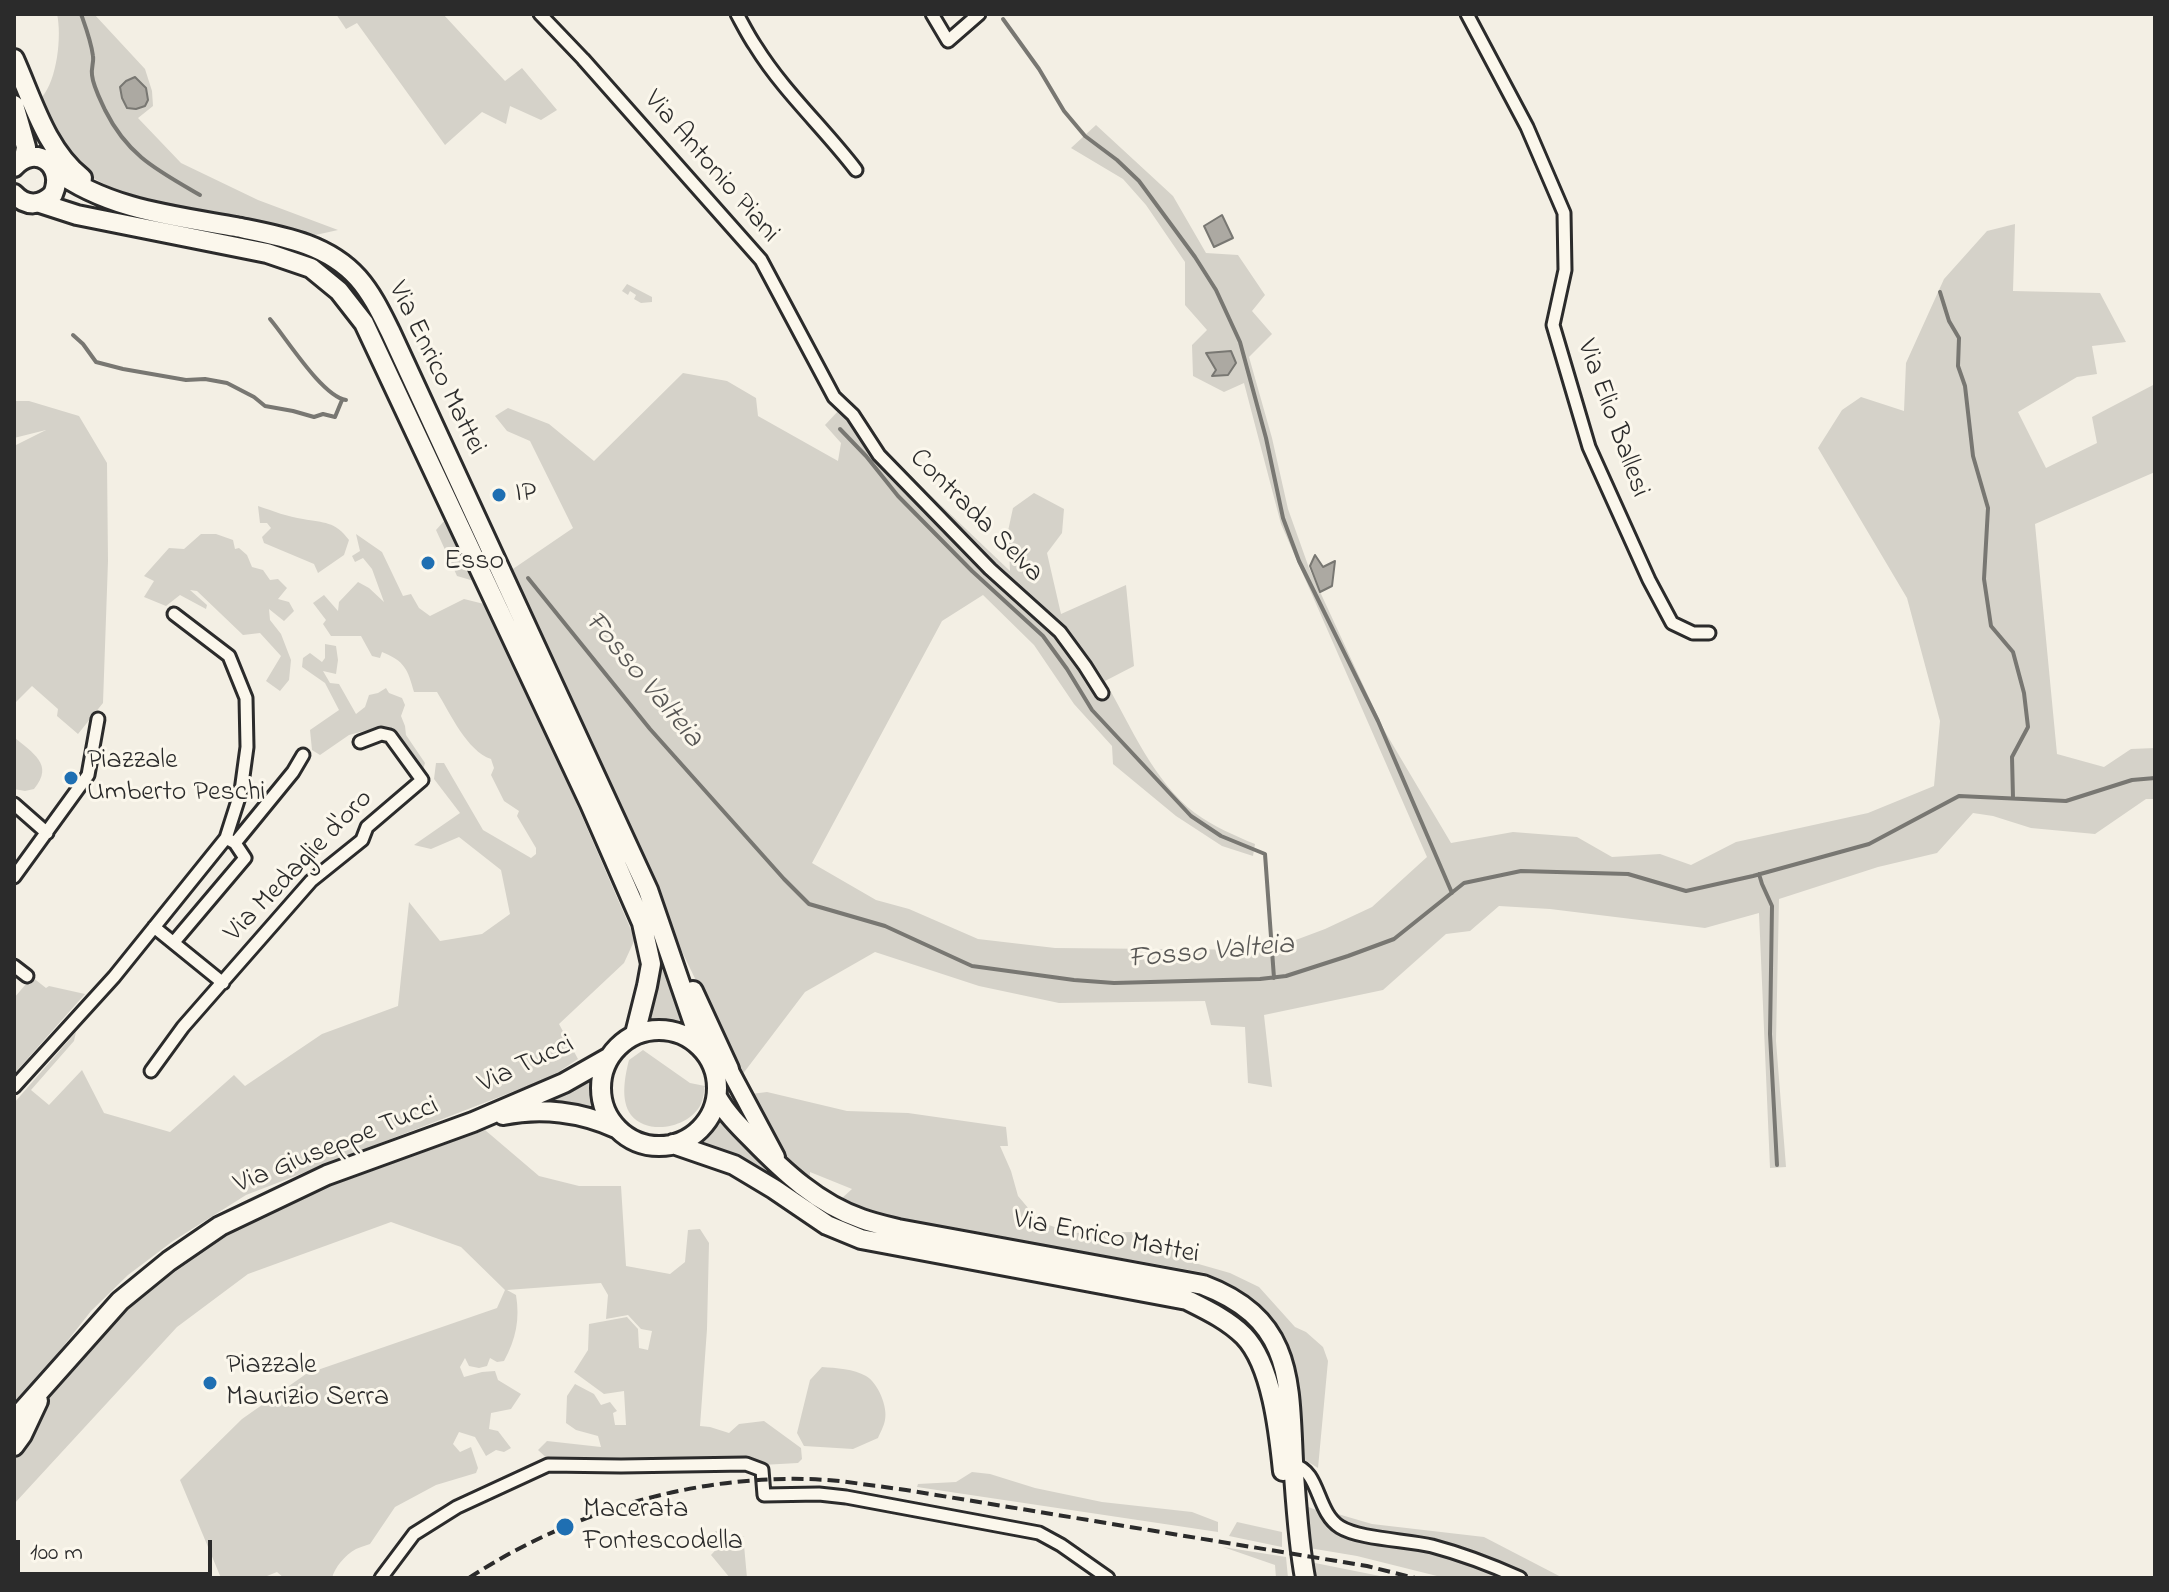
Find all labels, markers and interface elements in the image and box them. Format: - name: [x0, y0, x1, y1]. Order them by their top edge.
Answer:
- street label: Via Antonio Piani: [635, 85, 785, 251]
- street label: Via Enrico Mattei: [379, 277, 491, 461]
- street label: Via Elio Ballesi: [1567, 336, 1655, 502]
- street label: Contrada Selva: [901, 443, 1049, 591]
- place label: IP: [515, 478, 536, 512]
- marker: IP: [490, 486, 508, 504]
- place label: Esso: [444, 546, 504, 580]
- marker: Esso: [419, 554, 437, 572]
- water label: Fosso Valteia: [575, 606, 709, 756]
- place label: Piazzale Umberto Peschi: [87, 745, 265, 811]
- marker: Piazzale Umberto Peschi: [62, 769, 80, 787]
- street label: Via Medaglie d'oro: [219, 784, 381, 950]
- water label: Fosso Valteia: [1127, 929, 1295, 979]
- street label: Via Tucci: [474, 1029, 580, 1103]
- street label: Via Giuseppe Tucci: [230, 1091, 444, 1203]
- street label: Via Enrico Mattei: [1010, 1205, 1202, 1273]
- place label: Piazzale Maurizio Serra: [226, 1350, 389, 1416]
- marker: Piazzale Maurizio Serra: [201, 1374, 219, 1392]
- place label: Macerata Fontescodella: [583, 1494, 743, 1560]
- marker: Macerata Fontescodella: [554, 1516, 576, 1538]
- scale bar: [20, 1524, 216, 1574]
- text: 100 m: [30, 1536, 83, 1571]

